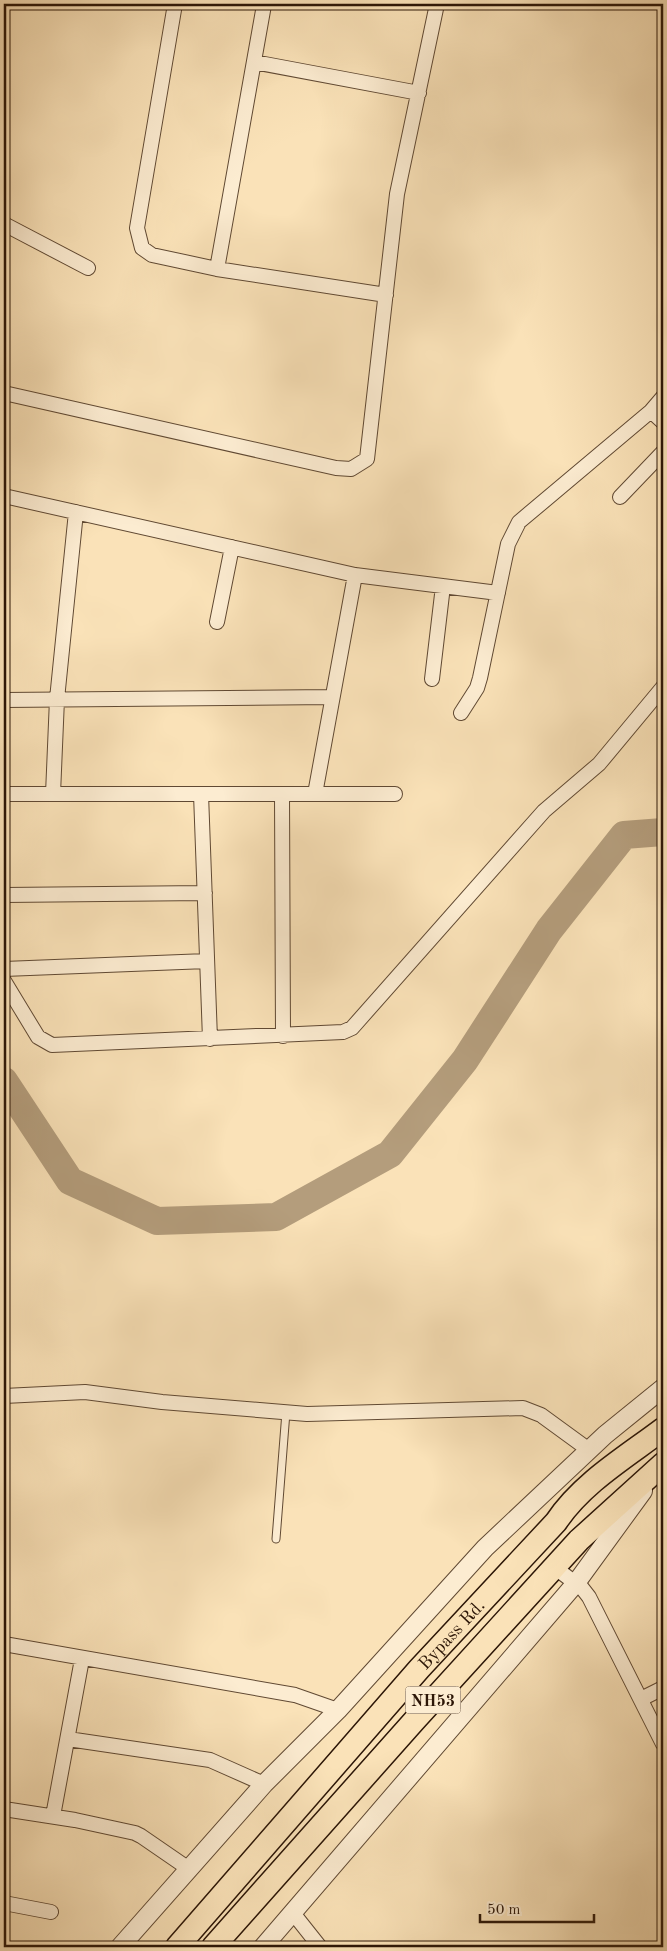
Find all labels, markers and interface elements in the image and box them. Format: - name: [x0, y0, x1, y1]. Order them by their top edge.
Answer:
- street label: Bypass Rd.: [415, 1597, 489, 1673]
- road number: NH53: [406, 1686, 460, 1714]
- scale bar: [480, 1891, 593, 1923]
- text: 50 m: [487, 1903, 521, 1918]

